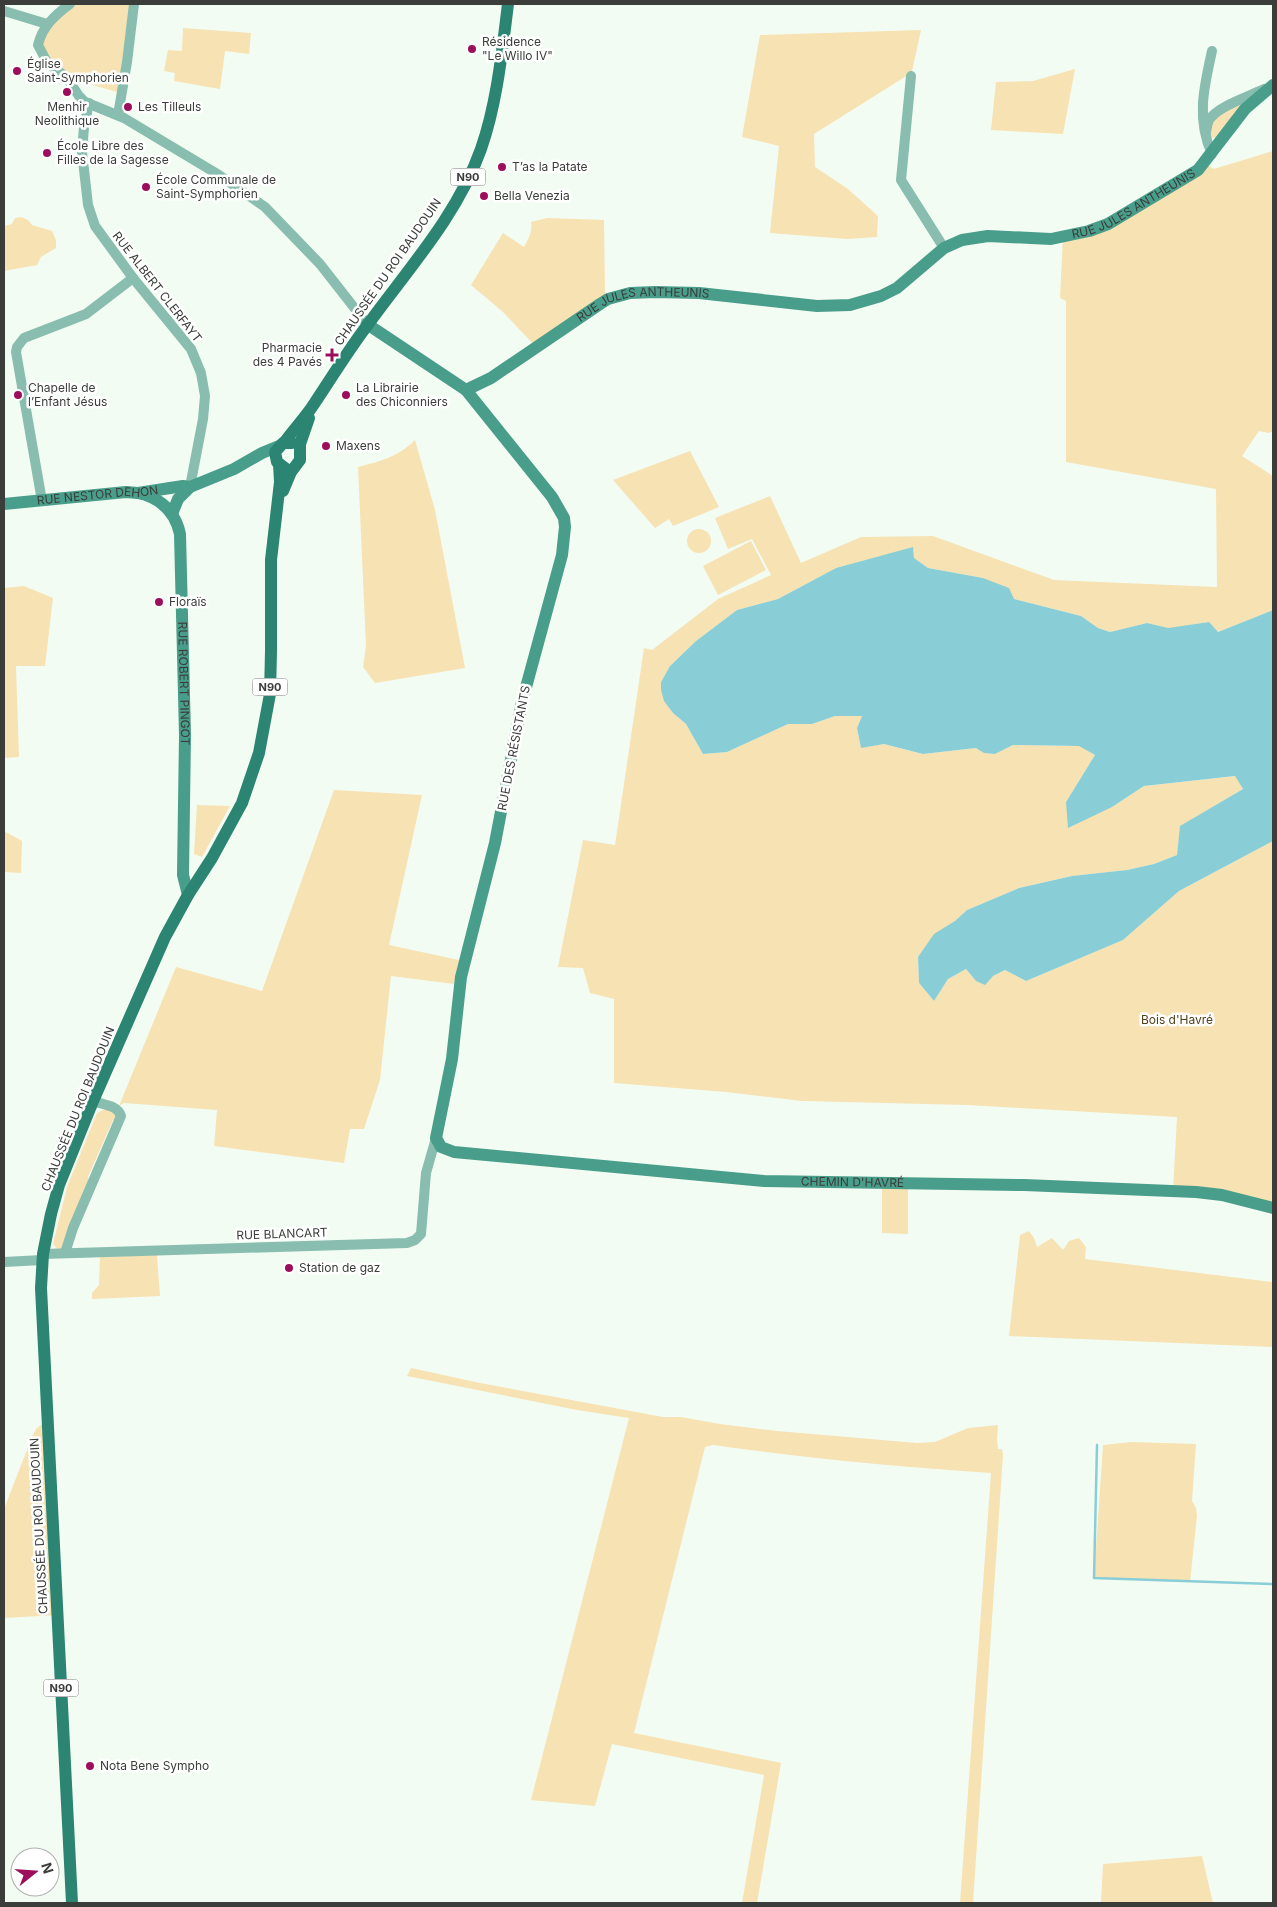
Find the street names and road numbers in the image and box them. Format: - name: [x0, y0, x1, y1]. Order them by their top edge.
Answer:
- street label: RUE JULES ANTHEUNIS: [1070, 165, 1198, 241]
- road number: N90: [450, 168, 486, 186]
- street label: CHAUSSÉE DU ROI BAUDOUIN: [331, 195, 444, 348]
- street label: RUE ALBERT CLERFAYT: [110, 228, 205, 345]
- street label: RUE JULES ANTHEUNIS: [573, 284, 711, 325]
- street label: RUE NESTOR DEHON: [36, 482, 159, 508]
- street label: RUE ROBERT PINGOT: [175, 621, 193, 746]
- road number: N90: [252, 679, 288, 696]
- street label: RUE DES RÉSISTANTS: [494, 684, 533, 812]
- street label: CHAUSSÉE DU ROI BAUDOUIN: [38, 1024, 117, 1193]
- street label: CHEMIN D'HAVRÉ: [801, 1174, 904, 1190]
- street label: RUE BLANCART: [236, 1224, 328, 1243]
- street label: CHAUSSÉE DU ROI BAUDOUIN: [26, 1438, 51, 1614]
- road number: N90: [44, 1680, 78, 1696]

